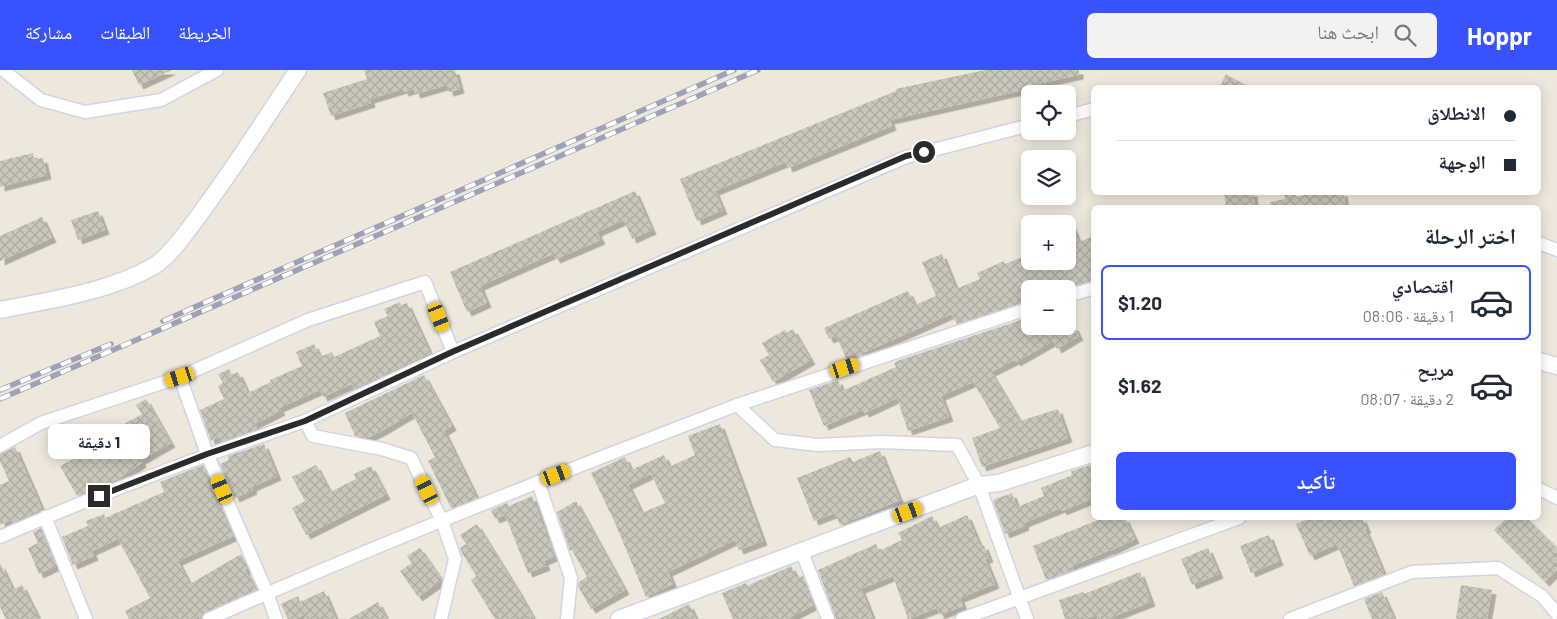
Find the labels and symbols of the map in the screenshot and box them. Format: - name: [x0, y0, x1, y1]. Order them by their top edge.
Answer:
- route start: [913, 141, 935, 163]
- car: [426, 300, 451, 334]
- car: [828, 356, 861, 380]
- car: [163, 365, 196, 389]
- callout: 1 دقيقة: [48, 424, 150, 458]
- car: [539, 463, 572, 487]
- car: [209, 472, 234, 506]
- car: [413, 473, 440, 507]
- route end: [88, 485, 110, 507]
- car: [891, 500, 924, 524]

